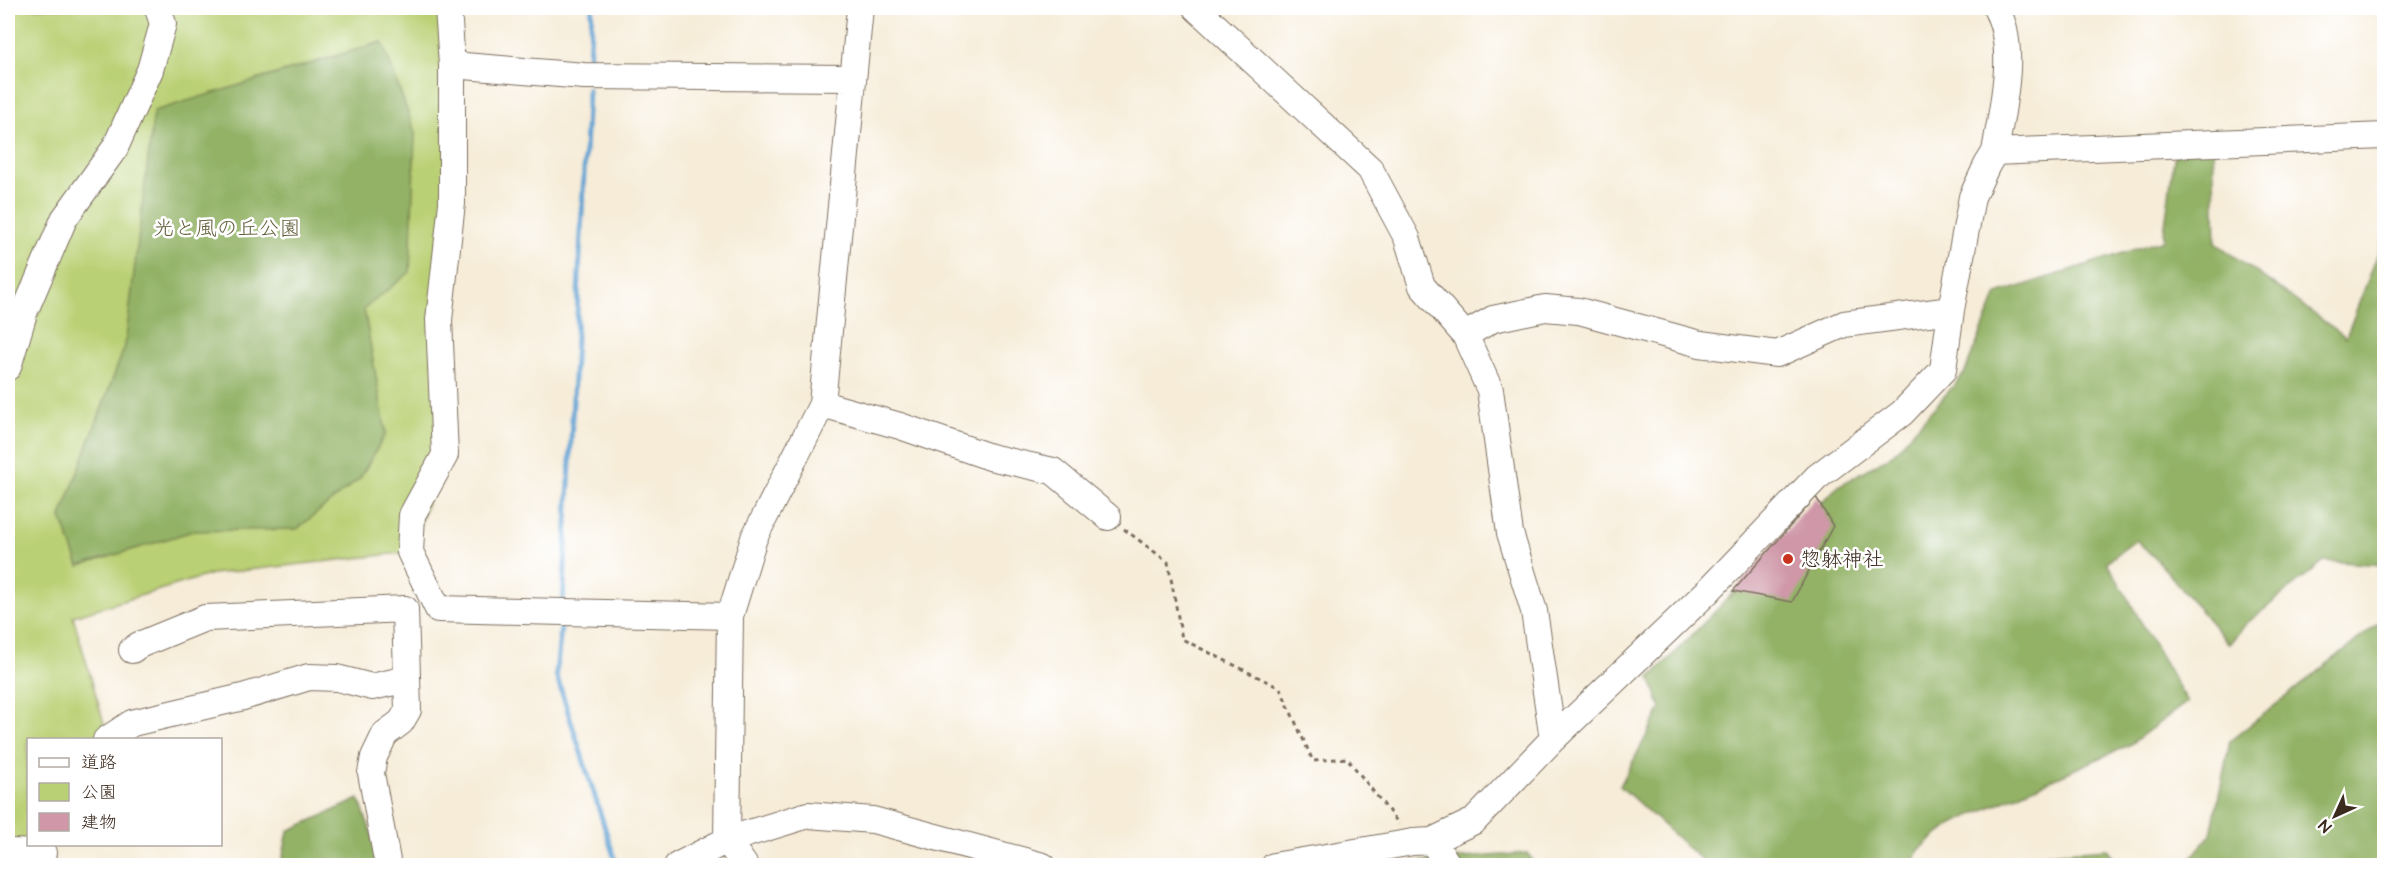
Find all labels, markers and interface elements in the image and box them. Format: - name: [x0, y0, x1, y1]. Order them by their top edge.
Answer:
- park label: 光と風の丘公園: [154, 214, 301, 243]
- place label: 惣躰神社: [1800, 545, 1884, 574]
- marker: 惣躰神社: [1781, 552, 1795, 566]
- legend: [27, 738, 222, 846]
- text: 道路: [81, 750, 117, 775]
- text: 公園: [81, 780, 117, 805]
- north arrow: [2305, 786, 2365, 846]
- text: 建物: [81, 810, 117, 835]
- text: N: [2314, 815, 2336, 837]

